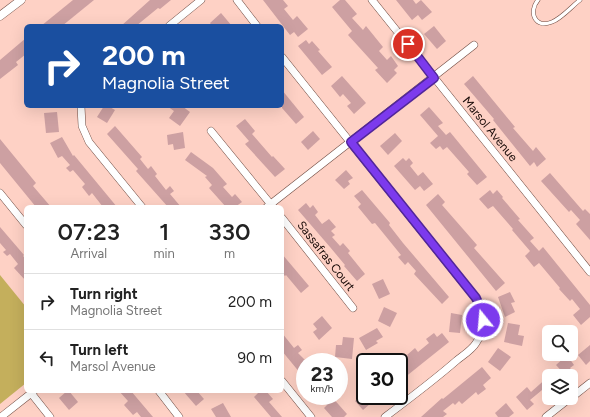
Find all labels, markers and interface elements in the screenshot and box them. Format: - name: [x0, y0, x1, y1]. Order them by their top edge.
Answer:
- pin: [391, 27, 425, 61]
- icon: arrive: [397, 33, 419, 55]
- text: 200 m: [102, 38, 186, 72]
- icon: right: [36, 40, 88, 92]
- text: Magnolia Street: [102, 72, 230, 94]
- street label: Marsol Avenue: [460, 94, 521, 164]
- text: 07:23: [58, 217, 120, 246]
- text: 1: [159, 217, 169, 246]
- text: 330: [208, 217, 250, 246]
- street label: Sassafras Court: [294, 218, 358, 294]
- text: Arrival: [70, 246, 107, 261]
- text: min: [154, 246, 175, 261]
- text: m: [224, 246, 235, 261]
- text: Turn right: [70, 285, 138, 303]
- icon: right: [36, 291, 58, 313]
- text: 200 m: [228, 293, 272, 311]
- position arrow: [462, 299, 504, 341]
- text: Magnolia Street: [70, 303, 162, 318]
- map controls: [542, 325, 578, 405]
- button: search: [542, 325, 578, 361]
- text: Turn left: [70, 341, 128, 359]
- icon: left: [36, 347, 58, 369]
- text: 90 m: [237, 349, 272, 367]
- speed limit sign: 30: [356, 353, 408, 405]
- text: Marsol Avenue: [70, 359, 156, 374]
- text: 23: [311, 362, 333, 386]
- button: layers: [542, 369, 578, 405]
- text: km/h: [311, 382, 333, 395]

